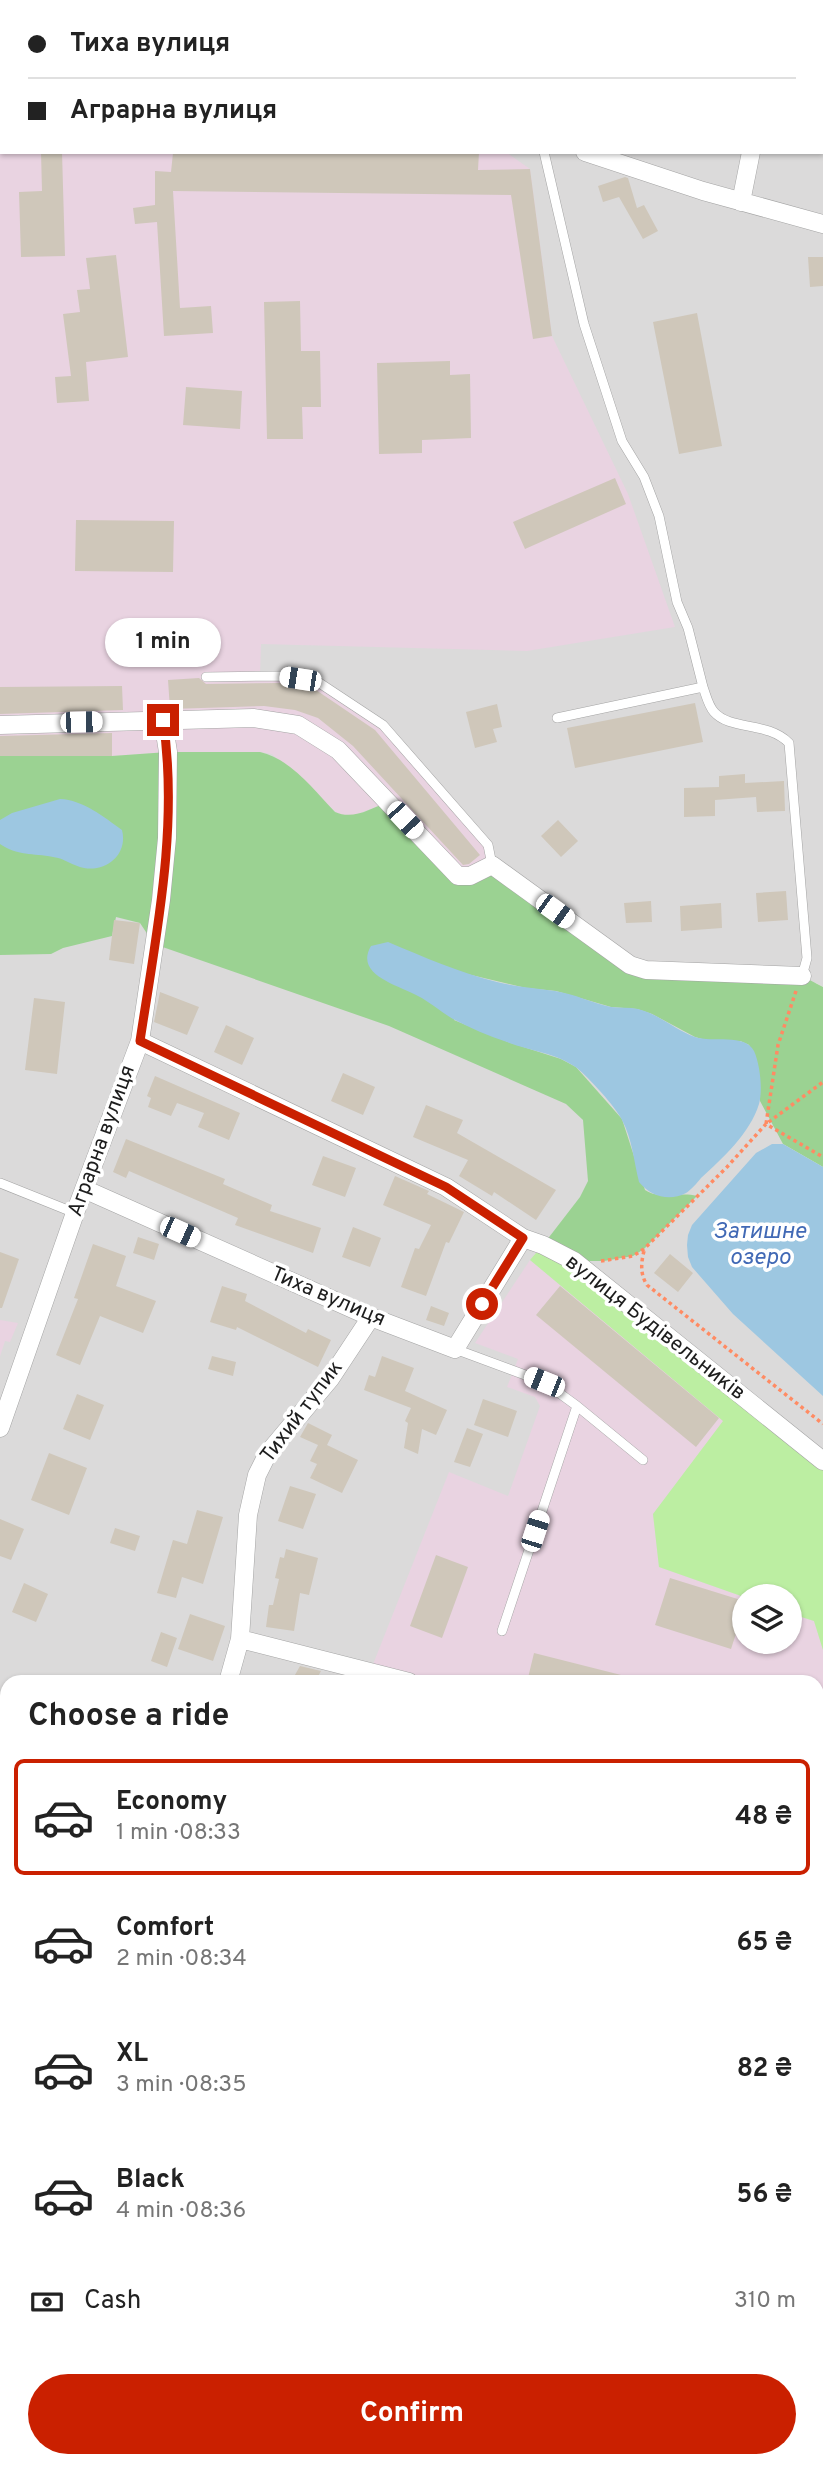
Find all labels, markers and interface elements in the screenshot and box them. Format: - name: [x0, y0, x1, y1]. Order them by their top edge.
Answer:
- text: Тиха вулиця: [70, 28, 230, 61]
- text: Аграрна вулиця: [70, 95, 277, 128]
- callout: 1 min: [105, 618, 221, 668]
- text: 1 min: [135, 628, 191, 657]
- car: [278, 665, 323, 693]
- route end: [147, 704, 179, 736]
- car: [60, 711, 103, 733]
- car: [383, 797, 428, 843]
- car: [532, 890, 579, 932]
- street label: Аграрна вулиця: [62, 1062, 142, 1220]
- car: [157, 1214, 204, 1250]
- water label: Затишне озеро: [714, 1218, 807, 1273]
- street label: вулиця Будівельників: [559, 1249, 751, 1407]
- street label: Тиха вулиця: [267, 1261, 389, 1333]
- route start: [466, 1288, 498, 1320]
- street label: Тихий тупик: [255, 1355, 349, 1469]
- car: [521, 1364, 568, 1400]
- car: [519, 1508, 552, 1554]
- map controls: [732, 1584, 802, 1654]
- button: layers: [732, 1584, 802, 1654]
- text: Choose a ride: [28, 1697, 229, 1737]
- icon: car: [32, 1786, 95, 1849]
- text: Economy: [116, 1786, 227, 1819]
- text: 48 ₴: [735, 1801, 792, 1834]
- text: 1 min · 08:33: [116, 1819, 241, 1848]
- icon: car: [32, 1912, 95, 1975]
- text: Comfort: [116, 1912, 214, 1945]
- text: 65 ₴: [737, 1927, 792, 1960]
- text: 2 min · 08:34: [116, 1945, 247, 1974]
- icon: car: [32, 2038, 95, 2101]
- text: XL: [116, 2038, 148, 2071]
- text: 82 ₴: [737, 2053, 792, 2086]
- text: 3 min · 08:35: [116, 2071, 246, 2100]
- icon: car: [32, 2164, 95, 2227]
- text: Black: [116, 2164, 185, 2197]
- text: 56 ₴: [737, 2179, 792, 2212]
- text: 4 min · 08:36: [116, 2197, 246, 2226]
- icon: cash: [28, 2283, 66, 2321]
- text: Cash: [84, 2285, 141, 2318]
- text: 310 m: [734, 2287, 796, 2316]
- button: Confirm: [28, 2374, 796, 2454]

